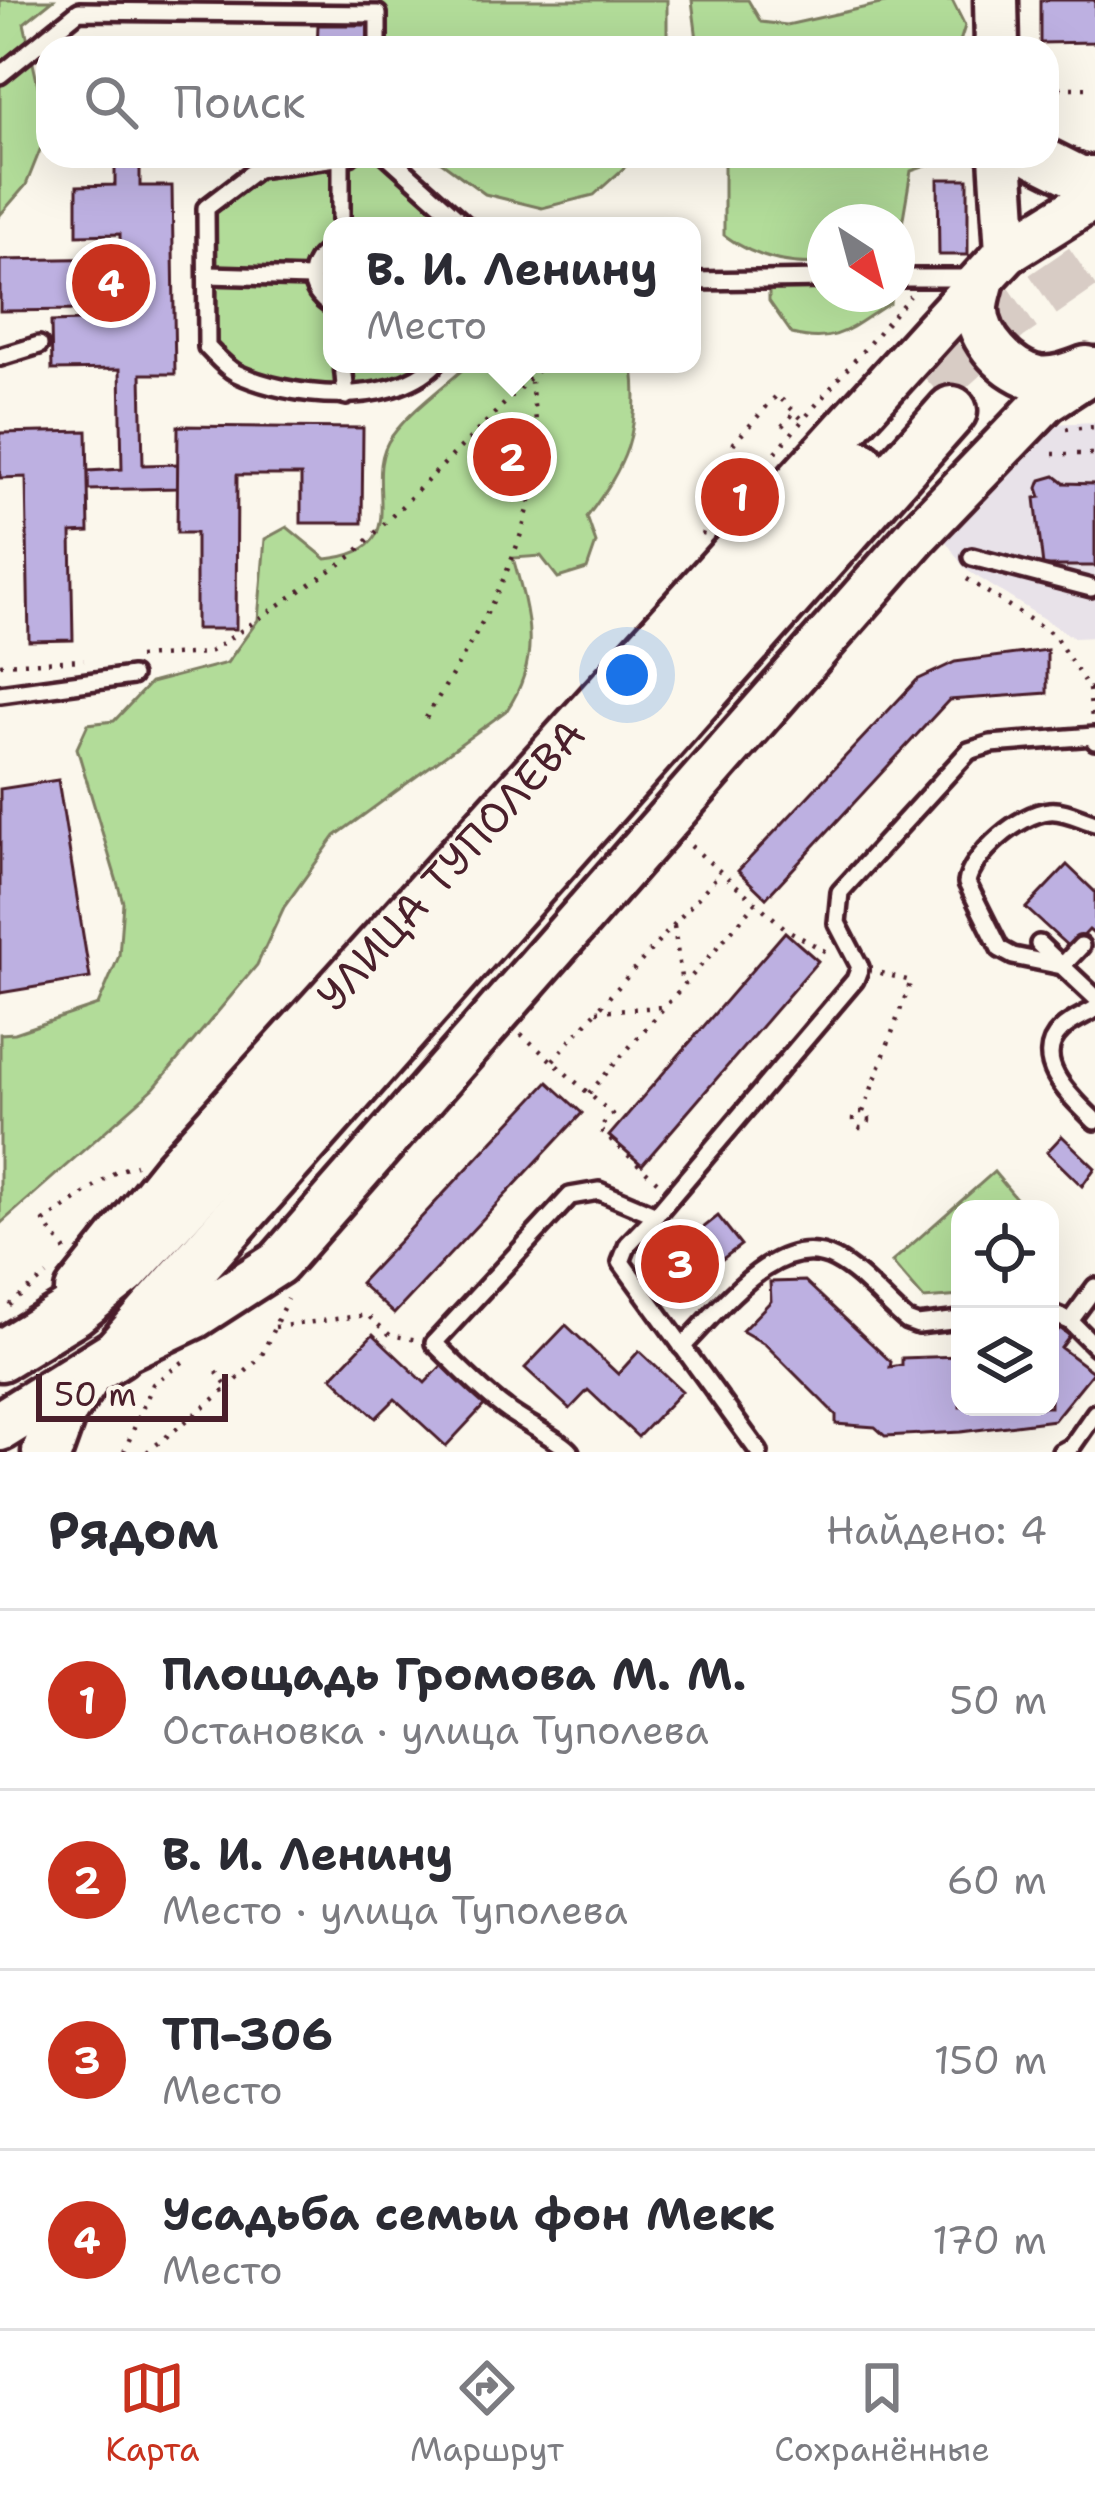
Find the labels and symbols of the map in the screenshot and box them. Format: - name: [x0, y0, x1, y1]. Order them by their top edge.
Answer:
- north arrow: [807, 204, 915, 312]
- pin: 4: [72, 238, 150, 328]
- pin: 2: [473, 412, 551, 502]
- pin: 1: [701, 452, 779, 542]
- your location: [597, 645, 657, 705]
- street label: УЛИЦА ТУПОЛЕВА: [304, 707, 597, 1022]
- pin: 3: [641, 1219, 719, 1309]
- scale bar: [36, 1368, 228, 1421]

